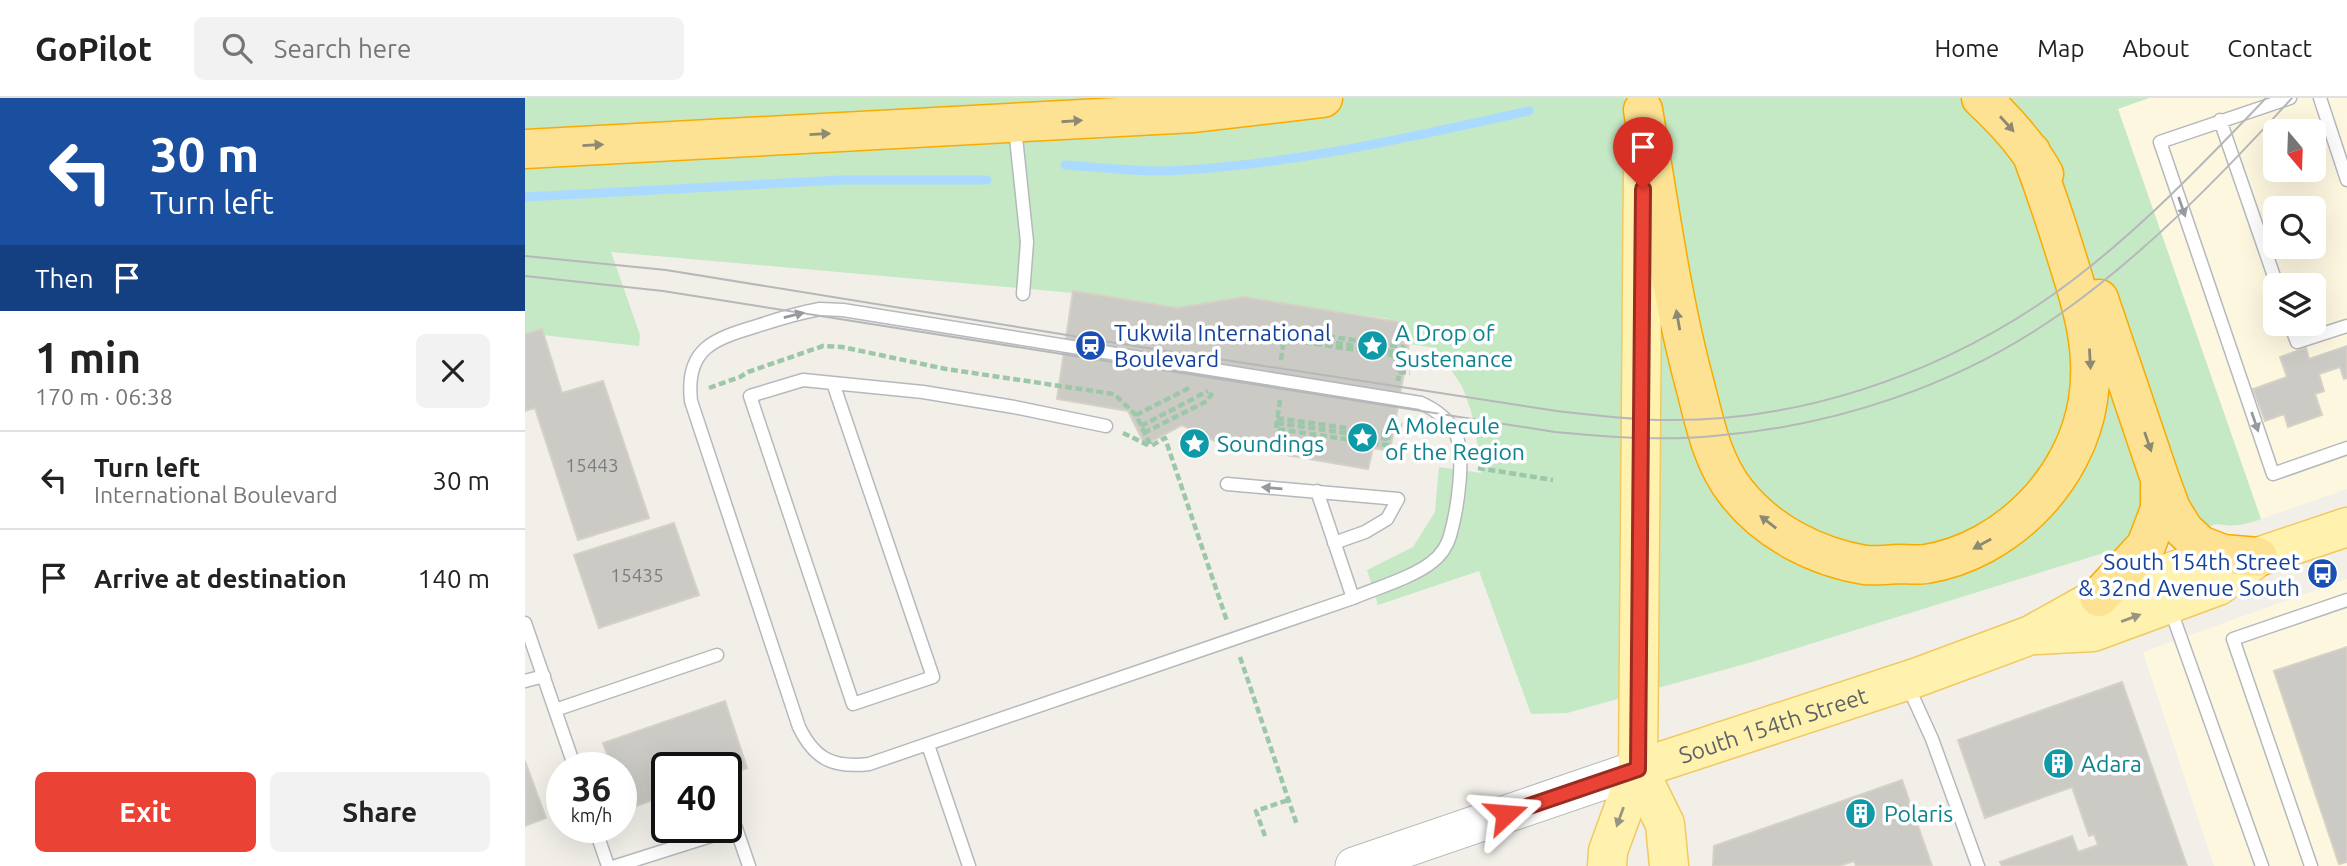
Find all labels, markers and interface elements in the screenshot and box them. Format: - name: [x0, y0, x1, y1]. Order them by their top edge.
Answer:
- search box: [194, 17, 684, 80]
- icon: search: [218, 29, 256, 67]
- text: GoPilot: [35, 30, 152, 67]
- text: Search here: [274, 34, 411, 63]
- text: Home: [1934, 35, 1999, 62]
- text: Map: [2037, 35, 2084, 62]
- text: About: [2122, 35, 2189, 62]
- text: Contact: [2227, 35, 2312, 62]
- one-way arrow: [1061, 115, 1083, 126]
- one-way arrow: [1999, 115, 2015, 133]
- pin: [1613, 117, 1673, 189]
- north arrow: [2263, 119, 2326, 182]
- map controls: [2263, 119, 2326, 336]
- icon: left: [35, 126, 126, 217]
- text: 30 m: [150, 126, 259, 181]
- one-way arrow: [810, 128, 832, 139]
- icon: arrive: [1624, 128, 1662, 166]
- one-way arrow: [582, 139, 604, 150]
- text: Turn left: [150, 184, 274, 220]
- one-way arrow: [2177, 196, 2188, 217]
- button: search: [2263, 196, 2326, 259]
- icon: arrive: [108, 259, 146, 297]
- text: Then: [35, 264, 94, 293]
- button: layers: [2263, 273, 2326, 336]
- one-way arrow: [1672, 308, 1683, 330]
- one-way arrow: [784, 309, 805, 319]
- place label: Tukwila International Boulevard: [1114, 320, 1331, 371]
- place label: A Drop of Sustenance: [1395, 320, 1513, 371]
- station icon: Tukwila International Boulevard: [1074, 328, 1108, 362]
- place icon: A Drop of Sustenance: [1355, 328, 1389, 362]
- text: 1 min: [35, 334, 141, 381]
- button: close: [416, 334, 490, 408]
- one-way arrow: [2085, 348, 2096, 370]
- text: 170 m · 06:38: [35, 384, 173, 409]
- one-way arrow: [2250, 412, 2261, 433]
- place label: A Molecule of the Region: [1385, 413, 1525, 464]
- place icon: A Molecule of the Region: [1345, 421, 1379, 455]
- place icon: Soundings: [1177, 426, 1211, 460]
- place label: Soundings: [1217, 431, 1324, 456]
- one-way arrow: [2143, 431, 2154, 452]
- text: Turn left: [94, 453, 200, 482]
- house number: 15443: [565, 454, 619, 476]
- icon: left: [35, 461, 73, 499]
- text: 30 m: [432, 466, 490, 495]
- text: International Boulevard: [94, 482, 338, 507]
- one-way arrow: [1260, 482, 1282, 493]
- one-way arrow: [1760, 515, 1778, 530]
- one-way arrow: [1972, 538, 1992, 550]
- place label: South 154th Street & 32nd Avenue South: [2078, 549, 2300, 600]
- bus stop icon: South 154th Street & 32nd Avenue South: [2306, 557, 2340, 591]
- icon: arrive: [35, 559, 73, 597]
- text: Arrive at destination: [94, 564, 347, 593]
- text: 140 m: [418, 564, 490, 593]
- house number: 15435: [610, 564, 664, 586]
- one-way arrow: [2120, 613, 2141, 624]
- street label: South 154th Street: [1676, 682, 1870, 767]
- building icon: Adara: [2041, 746, 2075, 780]
- place label: Adara: [2081, 751, 2142, 776]
- speed limit sign: 40: [651, 752, 742, 843]
- text: 36: [572, 768, 611, 808]
- button: Exit: [35, 772, 256, 852]
- button: Share: [270, 772, 490, 852]
- position arrow: [1469, 777, 1543, 851]
- building icon: Polaris: [1844, 796, 1878, 830]
- place label: Polaris: [1884, 801, 1953, 826]
- text: km/h: [571, 805, 612, 825]
- one-way arrow: [1615, 807, 1626, 828]

